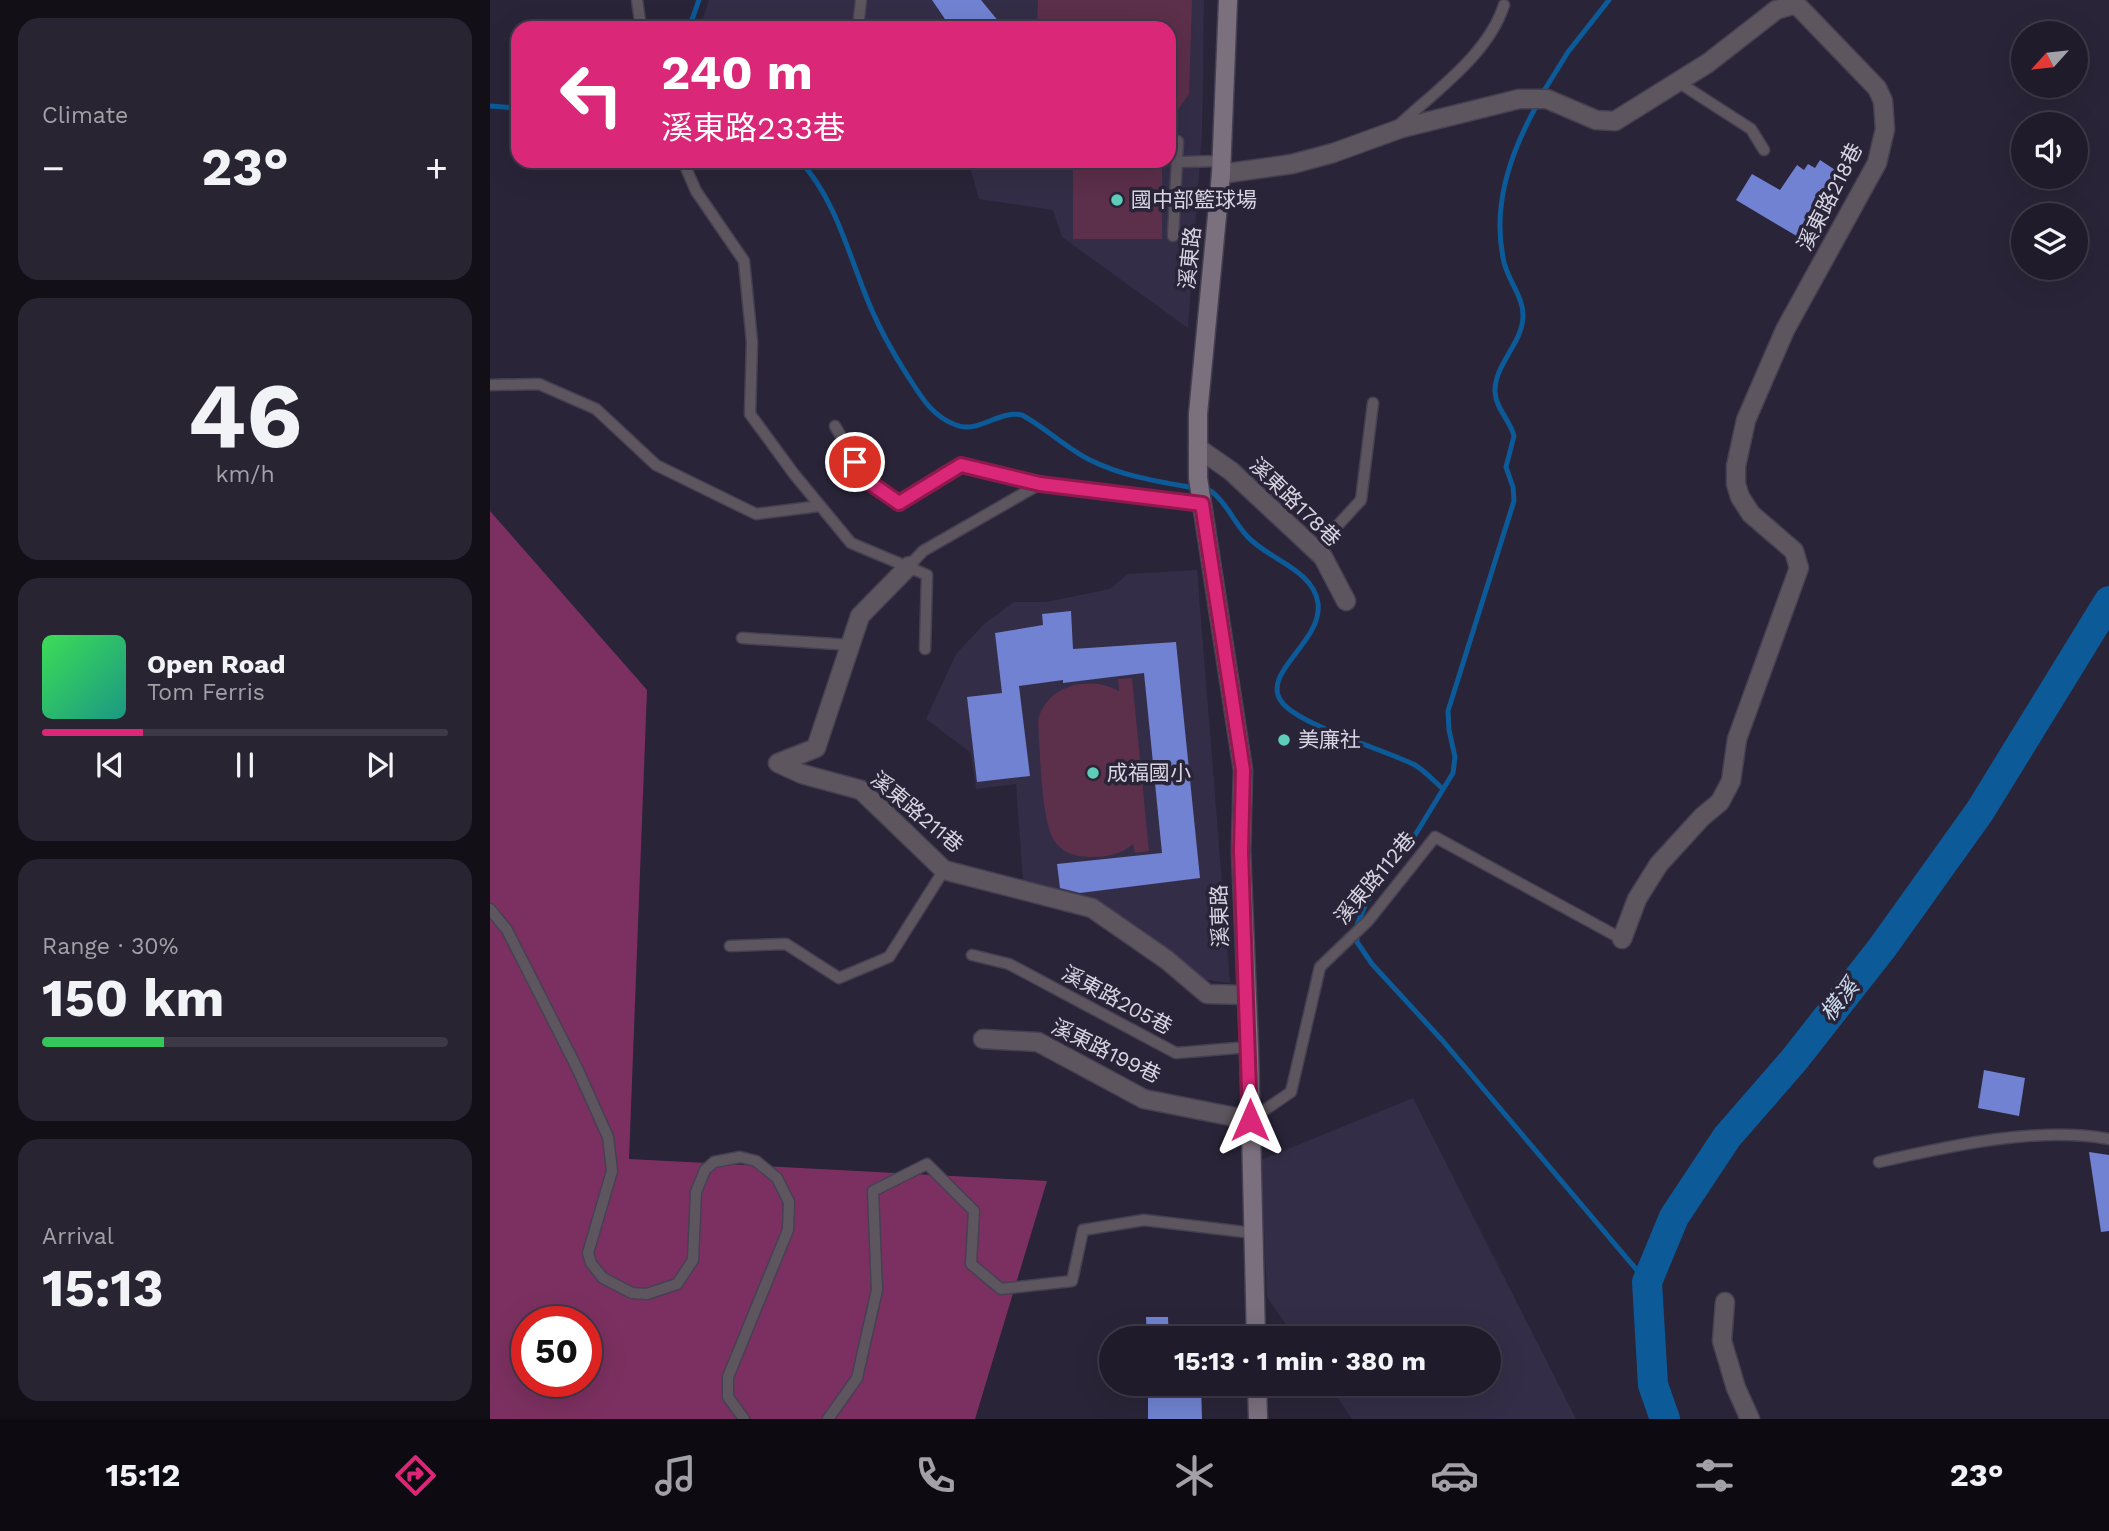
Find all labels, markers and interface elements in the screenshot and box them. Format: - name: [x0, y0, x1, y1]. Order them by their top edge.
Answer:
- north arrow: [2011, 21, 2088, 98]
- map controls: [2011, 21, 2088, 280]
- text: 240 m: [661, 43, 813, 101]
- icon: left: [546, 49, 637, 140]
- text: Climate: [42, 102, 128, 129]
- text: 溪東路233巷: [661, 109, 845, 147]
- button: sound: [2011, 112, 2088, 189]
- text: 23°: [201, 137, 289, 198]
- street label: 溪東路218巷: [1792, 139, 1867, 255]
- text: −: [42, 146, 65, 190]
- text: +: [425, 146, 448, 190]
- place label: 國中部籃球場: [1131, 187, 1257, 212]
- marker: 國中部籃球場: [1109, 192, 1125, 208]
- button: layers: [2011, 203, 2088, 280]
- street label: 溪東路: [1174, 225, 1205, 291]
- text: 46: [188, 362, 302, 469]
- pin: [825, 432, 885, 492]
- icon: arrive: [836, 443, 874, 481]
- street label: 溪東路178巷: [1245, 452, 1346, 551]
- text: km/h: [215, 461, 275, 488]
- text: Open Road: [147, 649, 285, 679]
- text: Tom Ferris: [147, 679, 265, 706]
- place label: 美廉社: [1298, 727, 1361, 752]
- marker: 美廉社: [1276, 732, 1292, 748]
- icon: previous: [91, 746, 129, 784]
- icon: pause: [226, 746, 264, 784]
- icon: next: [361, 746, 399, 784]
- place label: 成福國小: [1107, 760, 1191, 785]
- marker: 成福國小: [1085, 765, 1101, 781]
- street label: 溪東路211巷: [866, 766, 968, 857]
- street label: 溪東路112巷: [1329, 827, 1420, 929]
- street label: 溪東路: [1206, 884, 1233, 948]
- text: Range · 30%: [42, 933, 178, 960]
- street label: 溪東路205巷: [1058, 960, 1177, 1039]
- text: 150 km: [42, 968, 224, 1029]
- water label: 橫溪: [1814, 972, 1866, 1027]
- street label: 溪東路199巷: [1048, 1013, 1165, 1088]
- position arrow: [1213, 1083, 1287, 1157]
- text: Arrival: [42, 1223, 114, 1250]
- text: 15:13: [42, 1258, 164, 1319]
- speed limit sign: 50: [511, 1306, 602, 1397]
- text: 15:13 · 1 min · 380 m: [1174, 1346, 1426, 1376]
- icon: directions: [391, 1451, 440, 1500]
- icon: music: [651, 1451, 700, 1500]
- icon: phone: [911, 1451, 960, 1500]
- icon: climate: [1170, 1451, 1219, 1500]
- icon: car: [1430, 1451, 1479, 1500]
- icon: filters: [1690, 1451, 1739, 1500]
- text: 15:12: [105, 1456, 180, 1494]
- text: 23°: [1950, 1456, 2004, 1494]

